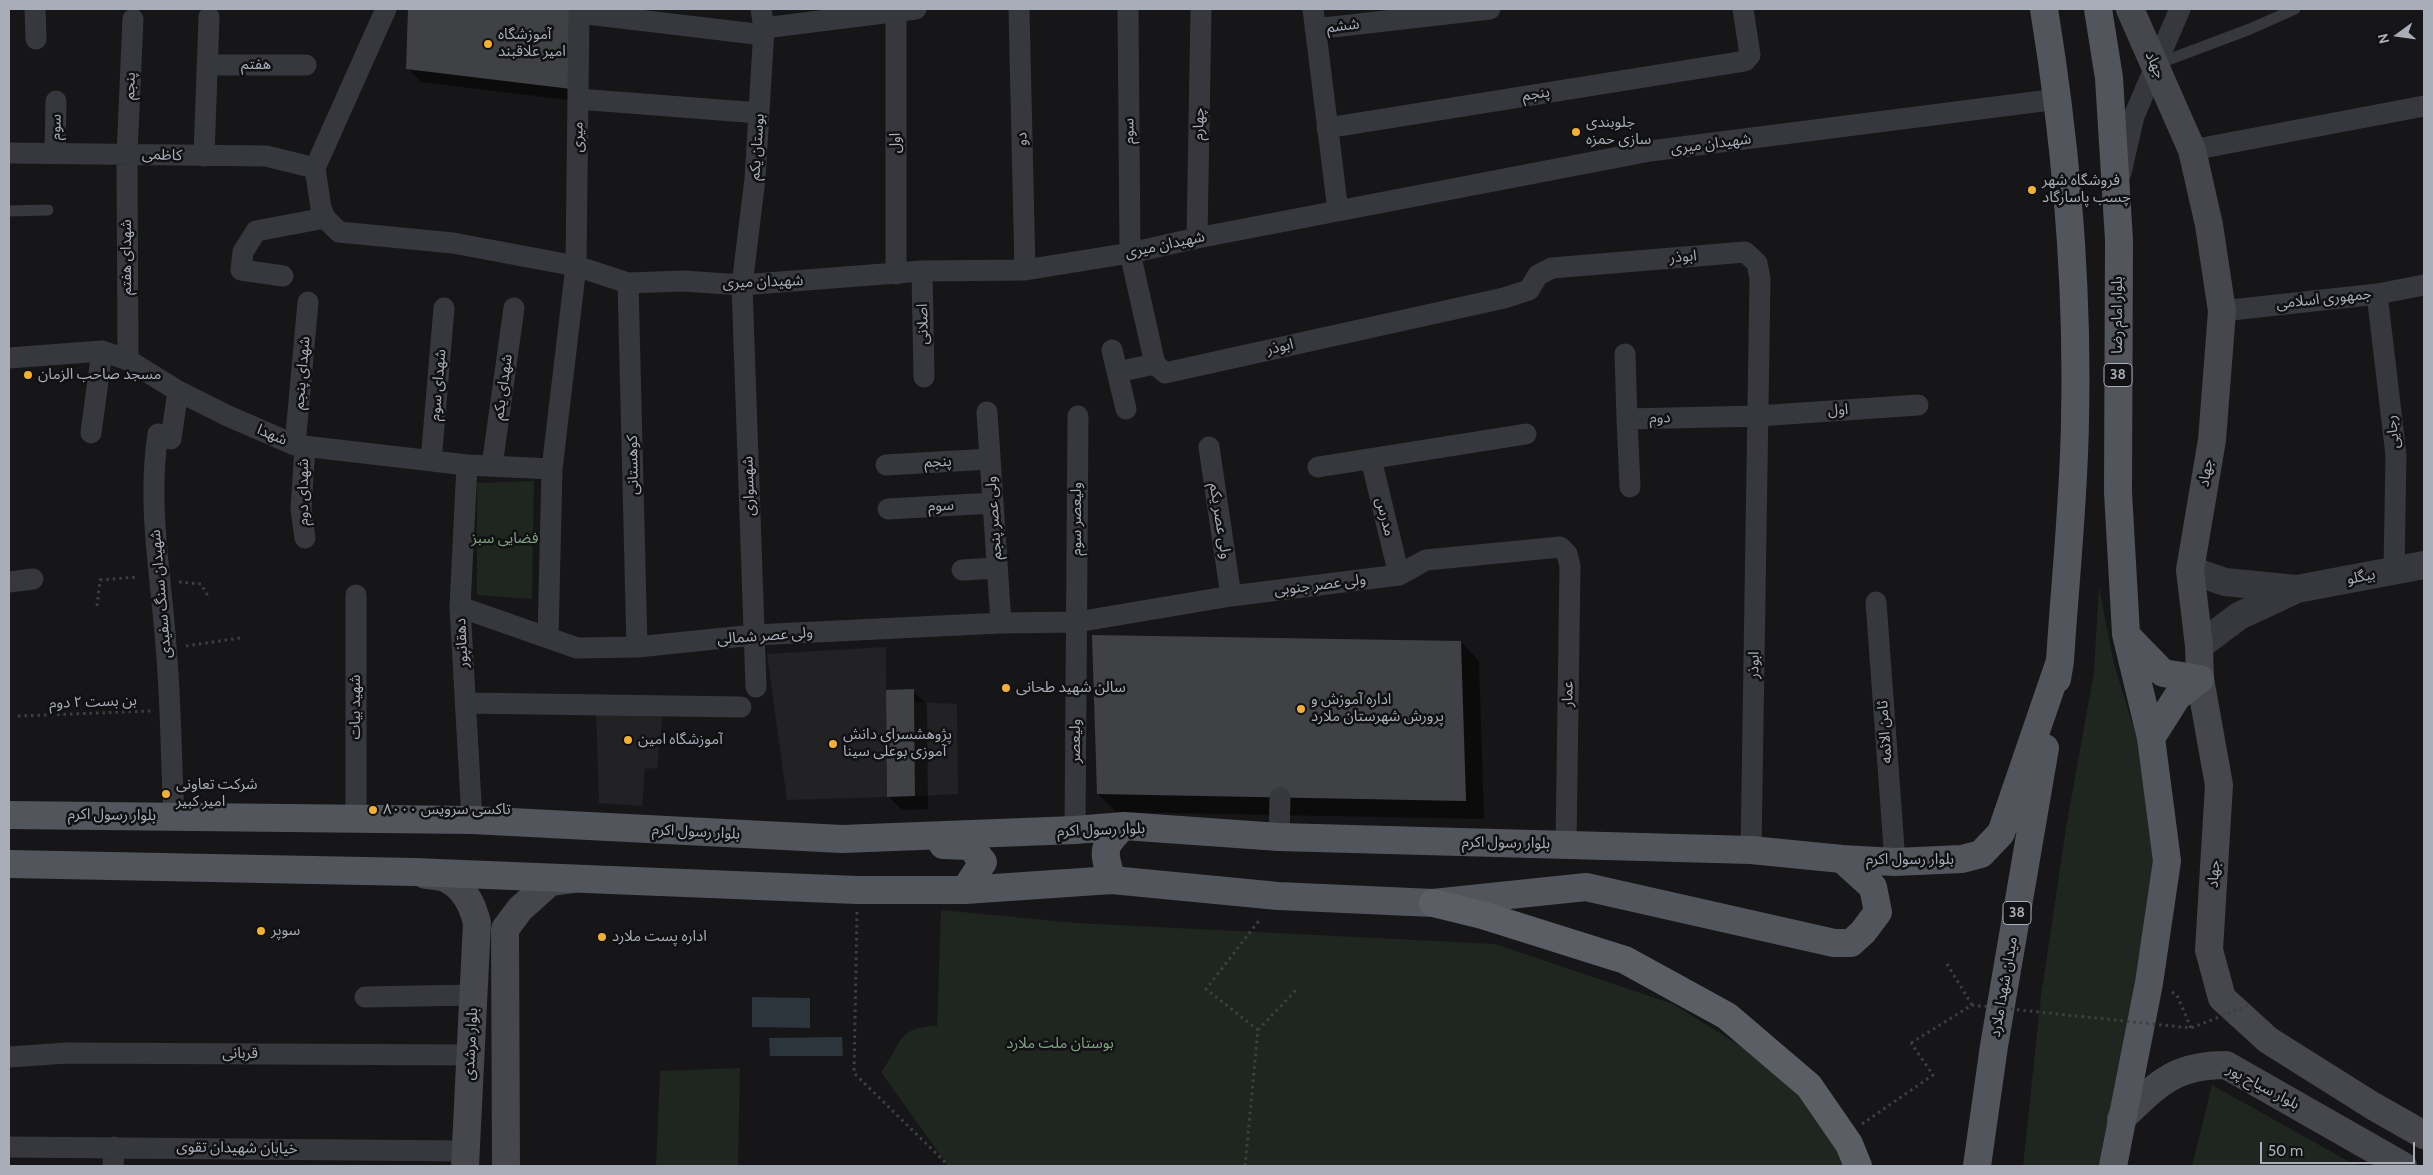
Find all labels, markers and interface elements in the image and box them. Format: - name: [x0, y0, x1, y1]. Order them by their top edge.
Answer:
- north arrow: [2373, 10, 2423, 60]
- street label: ششم: [1326, 15, 1360, 37]
- place label: آموزشگاه امیر علاقبند: [498, 26, 566, 61]
- text: N: [2374, 32, 2393, 46]
- marker: آموزشگاه امیر علاقبند: [482, 38, 494, 50]
- street label: جهاد: [2141, 49, 2169, 81]
- street label: هفتم: [241, 56, 271, 74]
- street label: پنجم: [121, 72, 139, 100]
- street label: پنجم: [1521, 83, 1551, 105]
- street label: چهارم: [1190, 107, 1208, 141]
- street label: بوستان یکم: [746, 113, 768, 181]
- street label: سوم: [47, 114, 65, 140]
- place label: جلوبندی سازی حمزه: [1586, 114, 1651, 149]
- street label: سوم: [1120, 118, 1138, 144]
- street label: میری: [569, 121, 587, 153]
- marker: جلوبندی سازی حمزه: [1570, 126, 1582, 138]
- street label: شهیدان میری: [1670, 130, 1752, 158]
- street label: دو: [1013, 132, 1031, 146]
- street label: اول: [887, 133, 905, 153]
- street label: کاظمی: [141, 145, 183, 165]
- place label: فروشگاه شهر چسب پاسارگاد: [2042, 172, 2131, 207]
- marker: فروشگاه شهر چسب پاسارگاد: [2026, 184, 2038, 196]
- street label: شهدای هفتم: [118, 219, 136, 295]
- street label: شهیدان میری: [1124, 228, 1206, 262]
- street label: ابوذر: [1669, 247, 1697, 267]
- street label: شهیدان میری: [722, 272, 804, 292]
- street label: بلوار امام رضا: [2109, 276, 2127, 354]
- street label: جمهوری اسلامی: [2275, 285, 2373, 313]
- street label: اصلانی: [914, 303, 932, 345]
- street label: ابوذر: [1265, 335, 1295, 359]
- street label: شهدای پنجم: [290, 336, 314, 410]
- street label: شهدای سوم: [426, 348, 450, 422]
- street label: شهدای یکم: [489, 353, 517, 421]
- road number: 38: [2104, 364, 2132, 386]
- place label: مسجد صاحب الزمان: [38, 366, 161, 384]
- marker: مسجد صاحب الزمان: [22, 369, 34, 381]
- street label: اول: [1827, 400, 1849, 420]
- street label: دوم: [1649, 409, 1671, 427]
- street label: رجایی: [2382, 414, 2404, 450]
- street label: شهدا: [254, 421, 290, 449]
- street label: کوهستانی: [623, 435, 643, 495]
- street label: پنجم: [924, 452, 952, 472]
- street label: شهسواری: [739, 456, 759, 516]
- street label: جهاد: [2195, 458, 2217, 488]
- street label: شهدای دوم: [295, 459, 313, 525]
- street label: ولی عصر پنجم: [982, 476, 1006, 560]
- street label: ولیعصر سوم: [1068, 482, 1086, 556]
- street label: ولی عصر یکم: [1205, 482, 1235, 560]
- street label: سوم: [927, 496, 955, 516]
- street label: مدرس: [1372, 496, 1398, 538]
- street label: شهیدان سنگ سفیدی: [146, 529, 176, 659]
- park label: فضایی سبز: [471, 530, 539, 548]
- street label: بیگلو: [2345, 565, 2377, 589]
- street label: ولی عصر جنوبی: [1273, 570, 1367, 600]
- street label: دهقانپور: [452, 618, 472, 668]
- street label: ولی عصر شمالی: [717, 624, 813, 648]
- street label: ابوذر: [1745, 651, 1763, 679]
- street label: شهید بیات: [347, 674, 365, 740]
- place label: سالن شهید طحانی: [1016, 679, 1126, 697]
- street label: عمار: [1559, 681, 1577, 707]
- marker: سالن شهید طحانی: [1000, 682, 1012, 694]
- street label: بن بست ۲ دوم: [49, 691, 137, 713]
- place label: اداره آموزش و پرورش شهرستان ملارد: [1311, 691, 1444, 726]
- street label: ثامن الائمه: [1874, 700, 1896, 764]
- marker: اداره آموزش و پرورش شهرستان ملارد: [1295, 703, 1307, 715]
- street label: ولیعصر: [1067, 719, 1085, 763]
- place label: پژوهشسرای دانش آموزی بوعلی سینا: [843, 726, 952, 761]
- place label: آموزشگاه امین: [638, 731, 723, 749]
- marker: آموزشگاه امین: [622, 734, 634, 746]
- marker: پژوهشسرای دانش آموزی بوعلی سینا: [827, 738, 839, 750]
- place label: شرکت تعاونی امیر کبیر: [176, 776, 257, 811]
- marker: شرکت تعاونی امیر کبیر: [160, 788, 172, 800]
- place label: تاکسی سرویس ۸۰۰۰: [383, 801, 511, 819]
- marker: تاکسی سرویس ۸۰۰۰: [367, 804, 379, 816]
- street label: بلوار رسول اکرم: [68, 805, 156, 825]
- street label: بلوار رسول اکرم: [1057, 819, 1145, 841]
- street label: بلوار رسول اکرم: [652, 821, 740, 843]
- street label: بلوار رسول اکرم: [1462, 833, 1550, 853]
- street label: بلوار رسول اکرم: [1866, 851, 1954, 869]
- street label: جهاد: [2204, 859, 2224, 889]
- road number: 38: [2003, 901, 2031, 924]
- place label: سوپر: [271, 922, 300, 940]
- marker: سوپر: [255, 925, 267, 937]
- place label: اداره پست ملارد: [612, 928, 707, 946]
- marker: اداره پست ملارد: [596, 931, 608, 943]
- street label: میدان شهدا ملارد: [1986, 935, 2022, 1039]
- street label: بلوار مرشدی: [460, 1007, 482, 1081]
- park label: بوستان ملت ملارد: [1006, 1035, 1114, 1053]
- street label: قربانی: [222, 1045, 258, 1063]
- street label: بلوار سیاح پور: [2224, 1060, 2302, 1114]
- scale bar: [2263, 1132, 2418, 1164]
- street label: خیابان شهیدان تقوی: [176, 1138, 298, 1158]
- text: 50 m: [2268, 1142, 2303, 1160]

